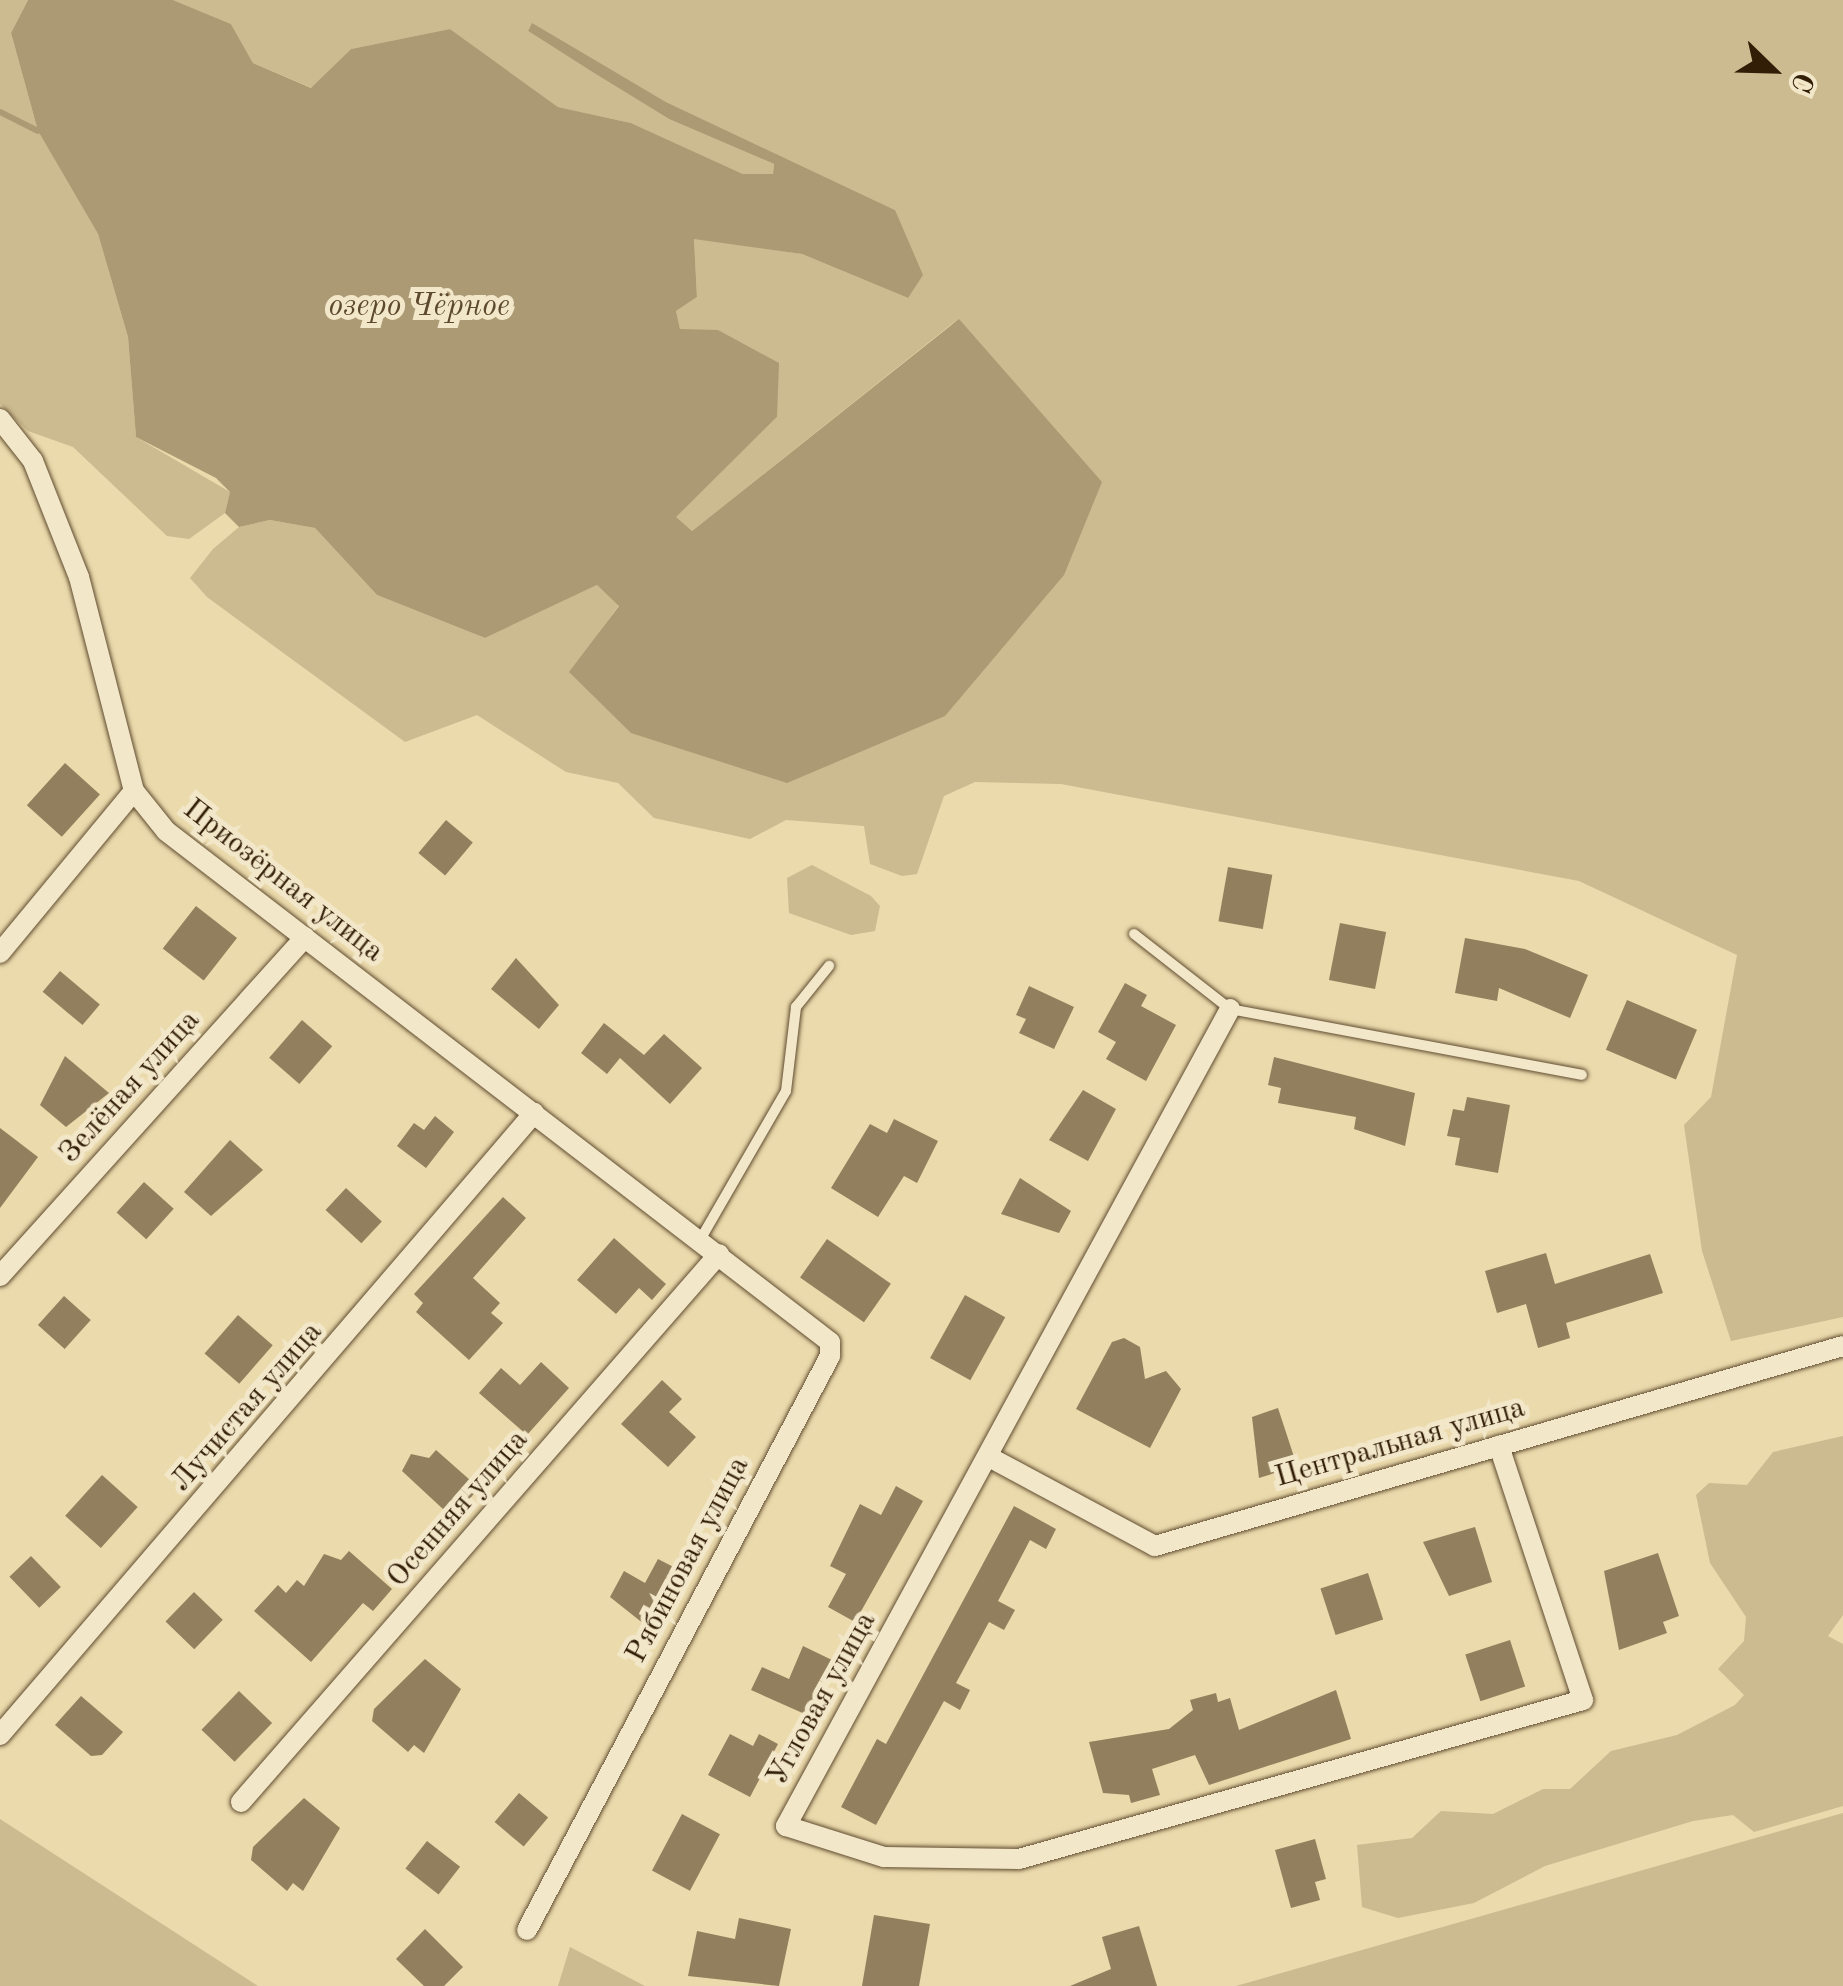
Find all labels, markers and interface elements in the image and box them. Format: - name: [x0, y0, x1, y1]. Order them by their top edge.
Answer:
- north arrow: [1723, 20, 1823, 120]
- text: С: [1784, 68, 1817, 96]
- water label: озеро Чёрное: [328, 288, 510, 326]
- street label: Приозёрная улица: [176, 792, 390, 970]
- street label: Зелёная улица: [52, 1003, 208, 1171]
- street label: Лучистая улица: [163, 1315, 331, 1499]
- street label: Центральная улица: [1271, 1390, 1529, 1496]
- street label: Осенняя улица: [380, 1423, 536, 1595]
- street label: Рябиновая улица: [619, 1451, 757, 1669]
- street label: Угловая улица: [760, 1606, 884, 1792]

